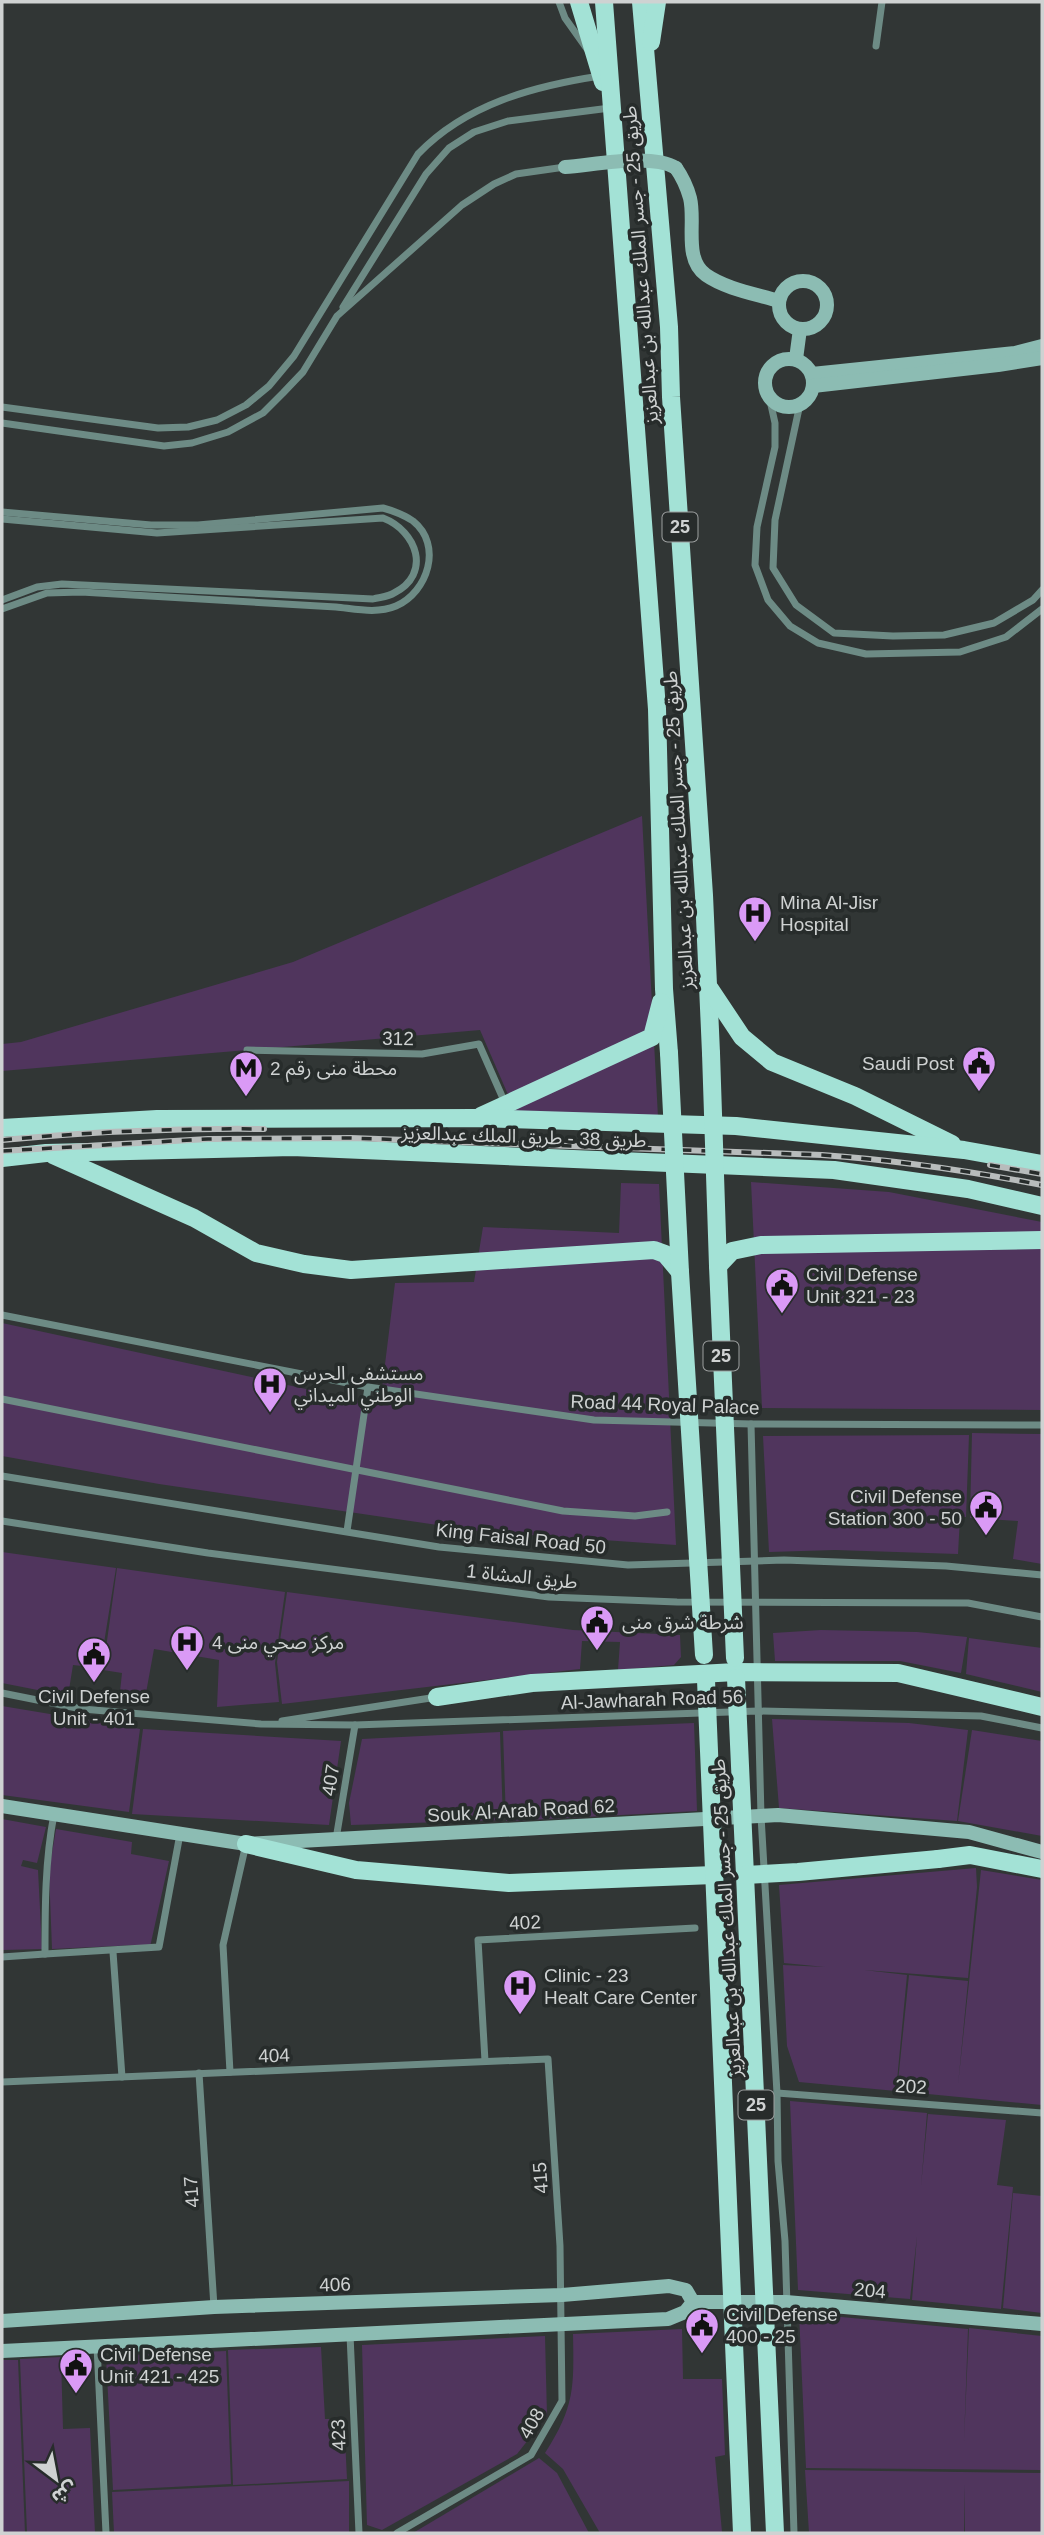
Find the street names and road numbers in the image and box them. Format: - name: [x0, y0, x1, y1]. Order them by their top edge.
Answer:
- street label: طريق 25 - جسر الملك عبدالله بن عبدالعزيز: [619, 105, 663, 426]
- road number: 25: [662, 512, 698, 542]
- street label: طريق 25 - جسر الملك عبدالله بن عبدالعزيز: [660, 670, 698, 991]
- street label: 312: [382, 1028, 414, 1049]
- street label: طريق 38 - طريق الملك عبدالعزيز: [400, 1122, 647, 1152]
- road number: 25: [704, 1342, 738, 1371]
- street label: Road 44 Royal Palace: [570, 1391, 760, 1418]
- street label: King Faisal Road 50: [435, 1519, 607, 1558]
- street label: طريق المشاة 1: [465, 1560, 579, 1594]
- street label: Al-Jawharah Road 56: [560, 1686, 744, 1713]
- street label: طريق 25 - جسر الملك عبدالله بن عبدالعزيز: [708, 1758, 746, 2079]
- street label: 407: [318, 1763, 343, 1797]
- street label: Souk Al-Arab Road 62: [427, 1795, 615, 1826]
- street label: 402: [509, 1911, 541, 1934]
- street label: 404: [258, 2044, 291, 2067]
- street label: 202: [894, 2075, 928, 2098]
- road number: 25: [738, 2090, 774, 2120]
- street label: 415: [529, 2161, 552, 2195]
- street label: 417: [180, 2175, 203, 2209]
- street label: 406: [319, 2273, 351, 2296]
- street label: 204: [853, 2279, 887, 2302]
- street label: 408: [514, 2404, 548, 2442]
- street label: 423: [327, 2419, 350, 2451]

